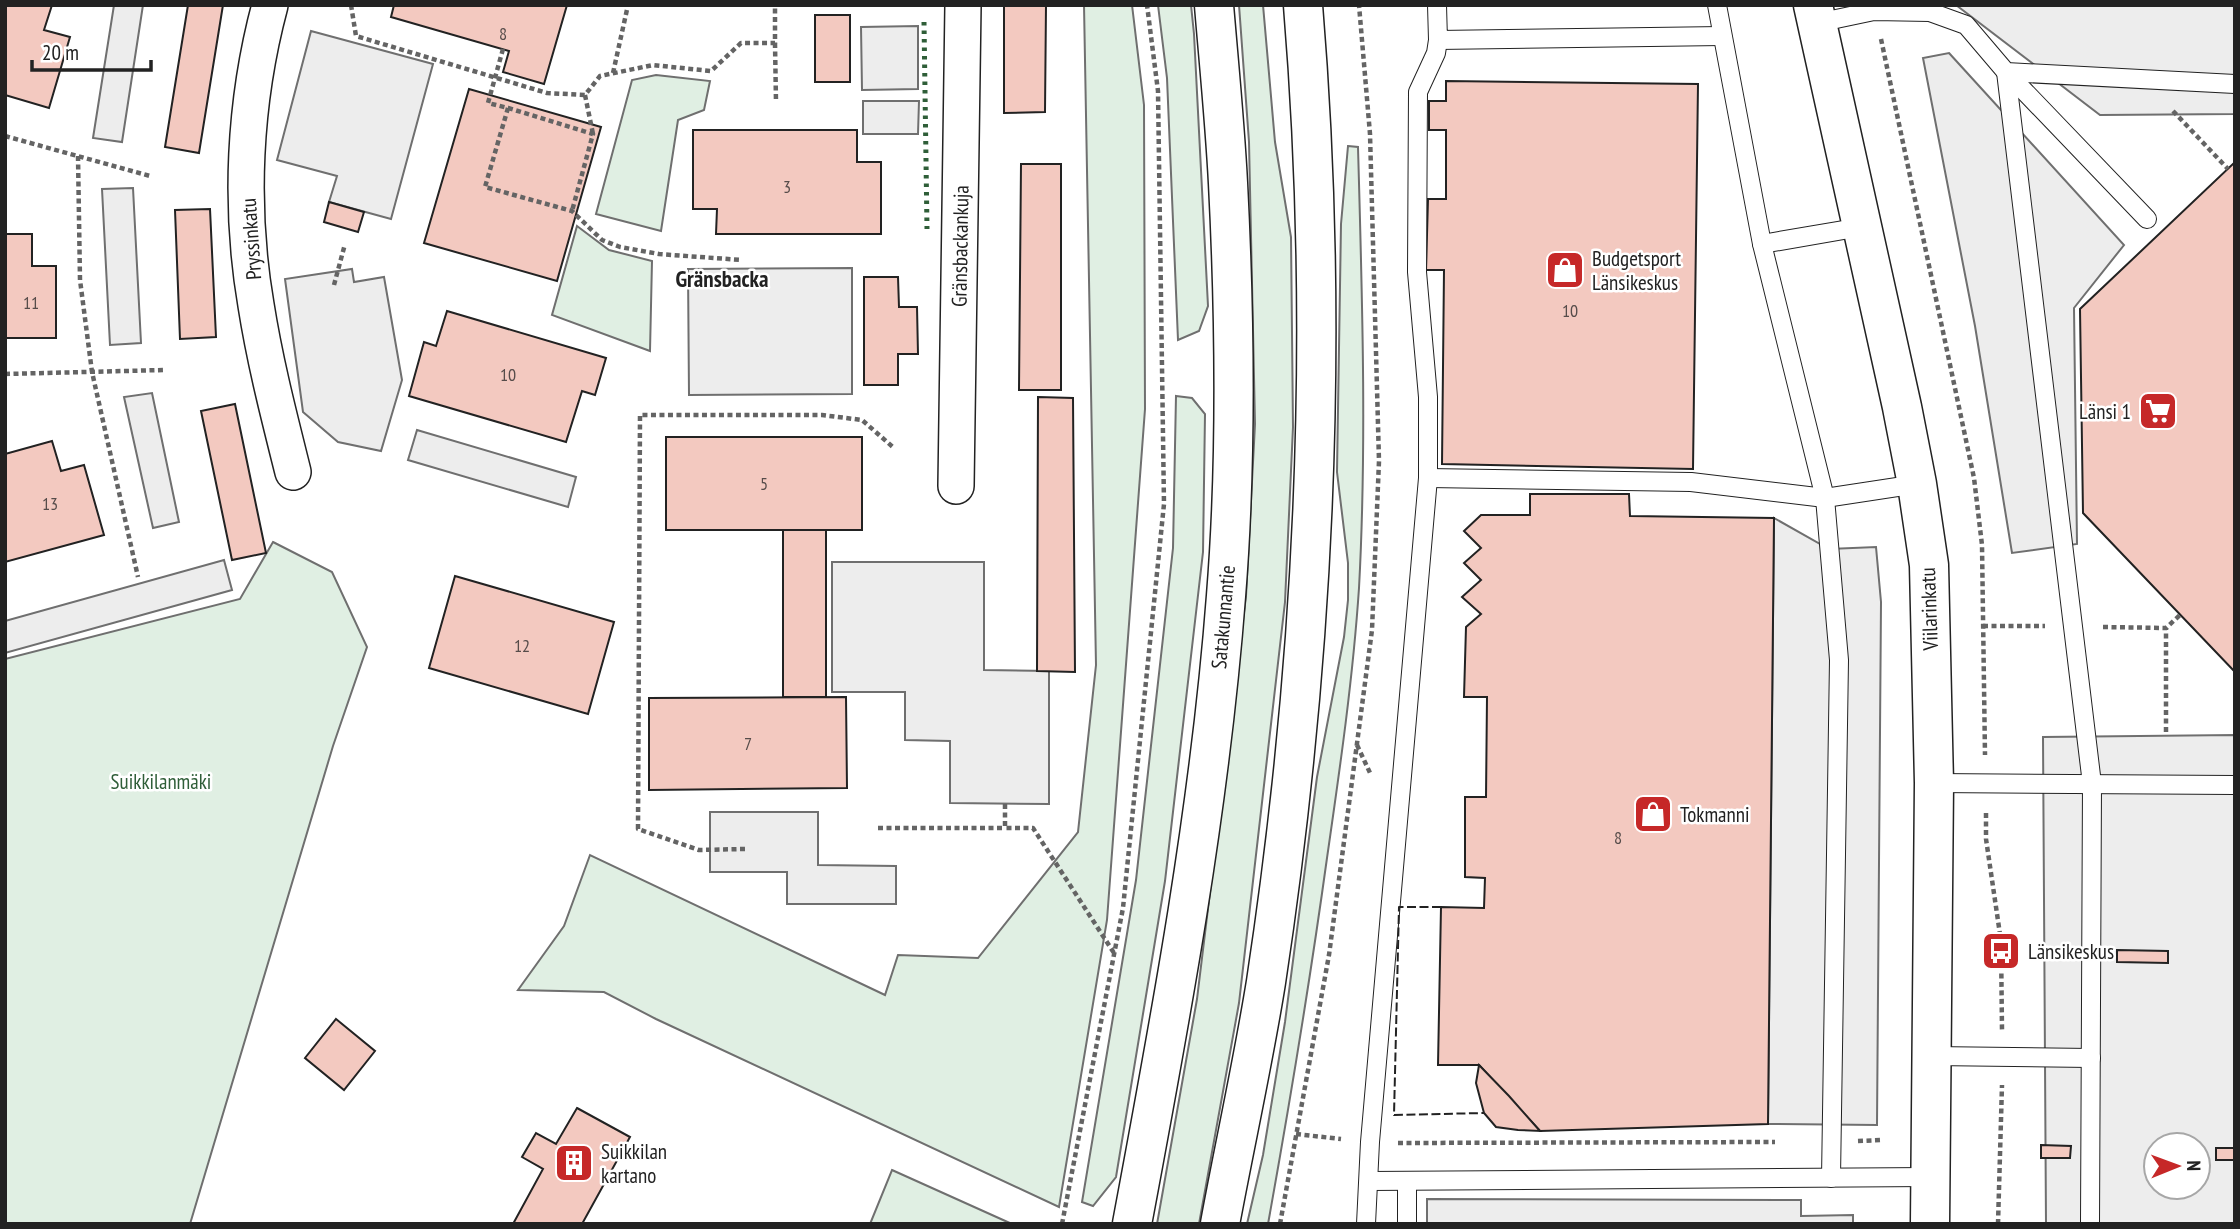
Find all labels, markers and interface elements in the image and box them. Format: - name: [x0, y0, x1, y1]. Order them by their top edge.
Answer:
- house number: 8: [499, 22, 507, 45]
- scale bar: [32, 28, 150, 72]
- text: 20 m: [42, 39, 79, 66]
- house number: 3: [783, 175, 791, 198]
- street label: Gränsbackankuja: [945, 185, 975, 307]
- street label: Pryssinkatu: [235, 197, 267, 281]
- place label: Budgetsport Länsikeskus: [1592, 245, 1681, 296]
- shop icon: Budgetsport Länsikeskus: [1544, 249, 1586, 291]
- district label: Gränsbacka: [676, 264, 768, 293]
- house number: 11: [23, 291, 39, 314]
- house number: 10: [1562, 299, 1578, 322]
- house number: 10: [500, 363, 516, 386]
- supermarket icon: Länsi 1: [2137, 390, 2179, 432]
- place label: Länsi 1: [2079, 398, 2131, 425]
- house number: 5: [760, 472, 768, 495]
- house number: 13: [42, 492, 58, 515]
- street label: Satakunnantie: [1205, 564, 1241, 670]
- street label: Viilarinkatu: [1914, 567, 1944, 652]
- house number: 12: [514, 634, 530, 657]
- house number: 7: [744, 732, 752, 755]
- park label: Suikkilanmäki: [111, 768, 211, 795]
- shop icon: Tokmanni: [1632, 793, 1674, 835]
- place label: Tokmanni: [1680, 801, 1750, 828]
- house number: 8: [1614, 826, 1622, 849]
- bus stop icon: Länsikeskus: [1980, 930, 2022, 972]
- place label: Länsikeskus: [2028, 938, 2114, 965]
- north arrow: [2142, 1131, 2212, 1201]
- place label: Suikkilan kartano: [601, 1138, 667, 1189]
- building icon: Suikkilan kartano: [553, 1142, 595, 1184]
- text: N: [2182, 1160, 2206, 1171]

